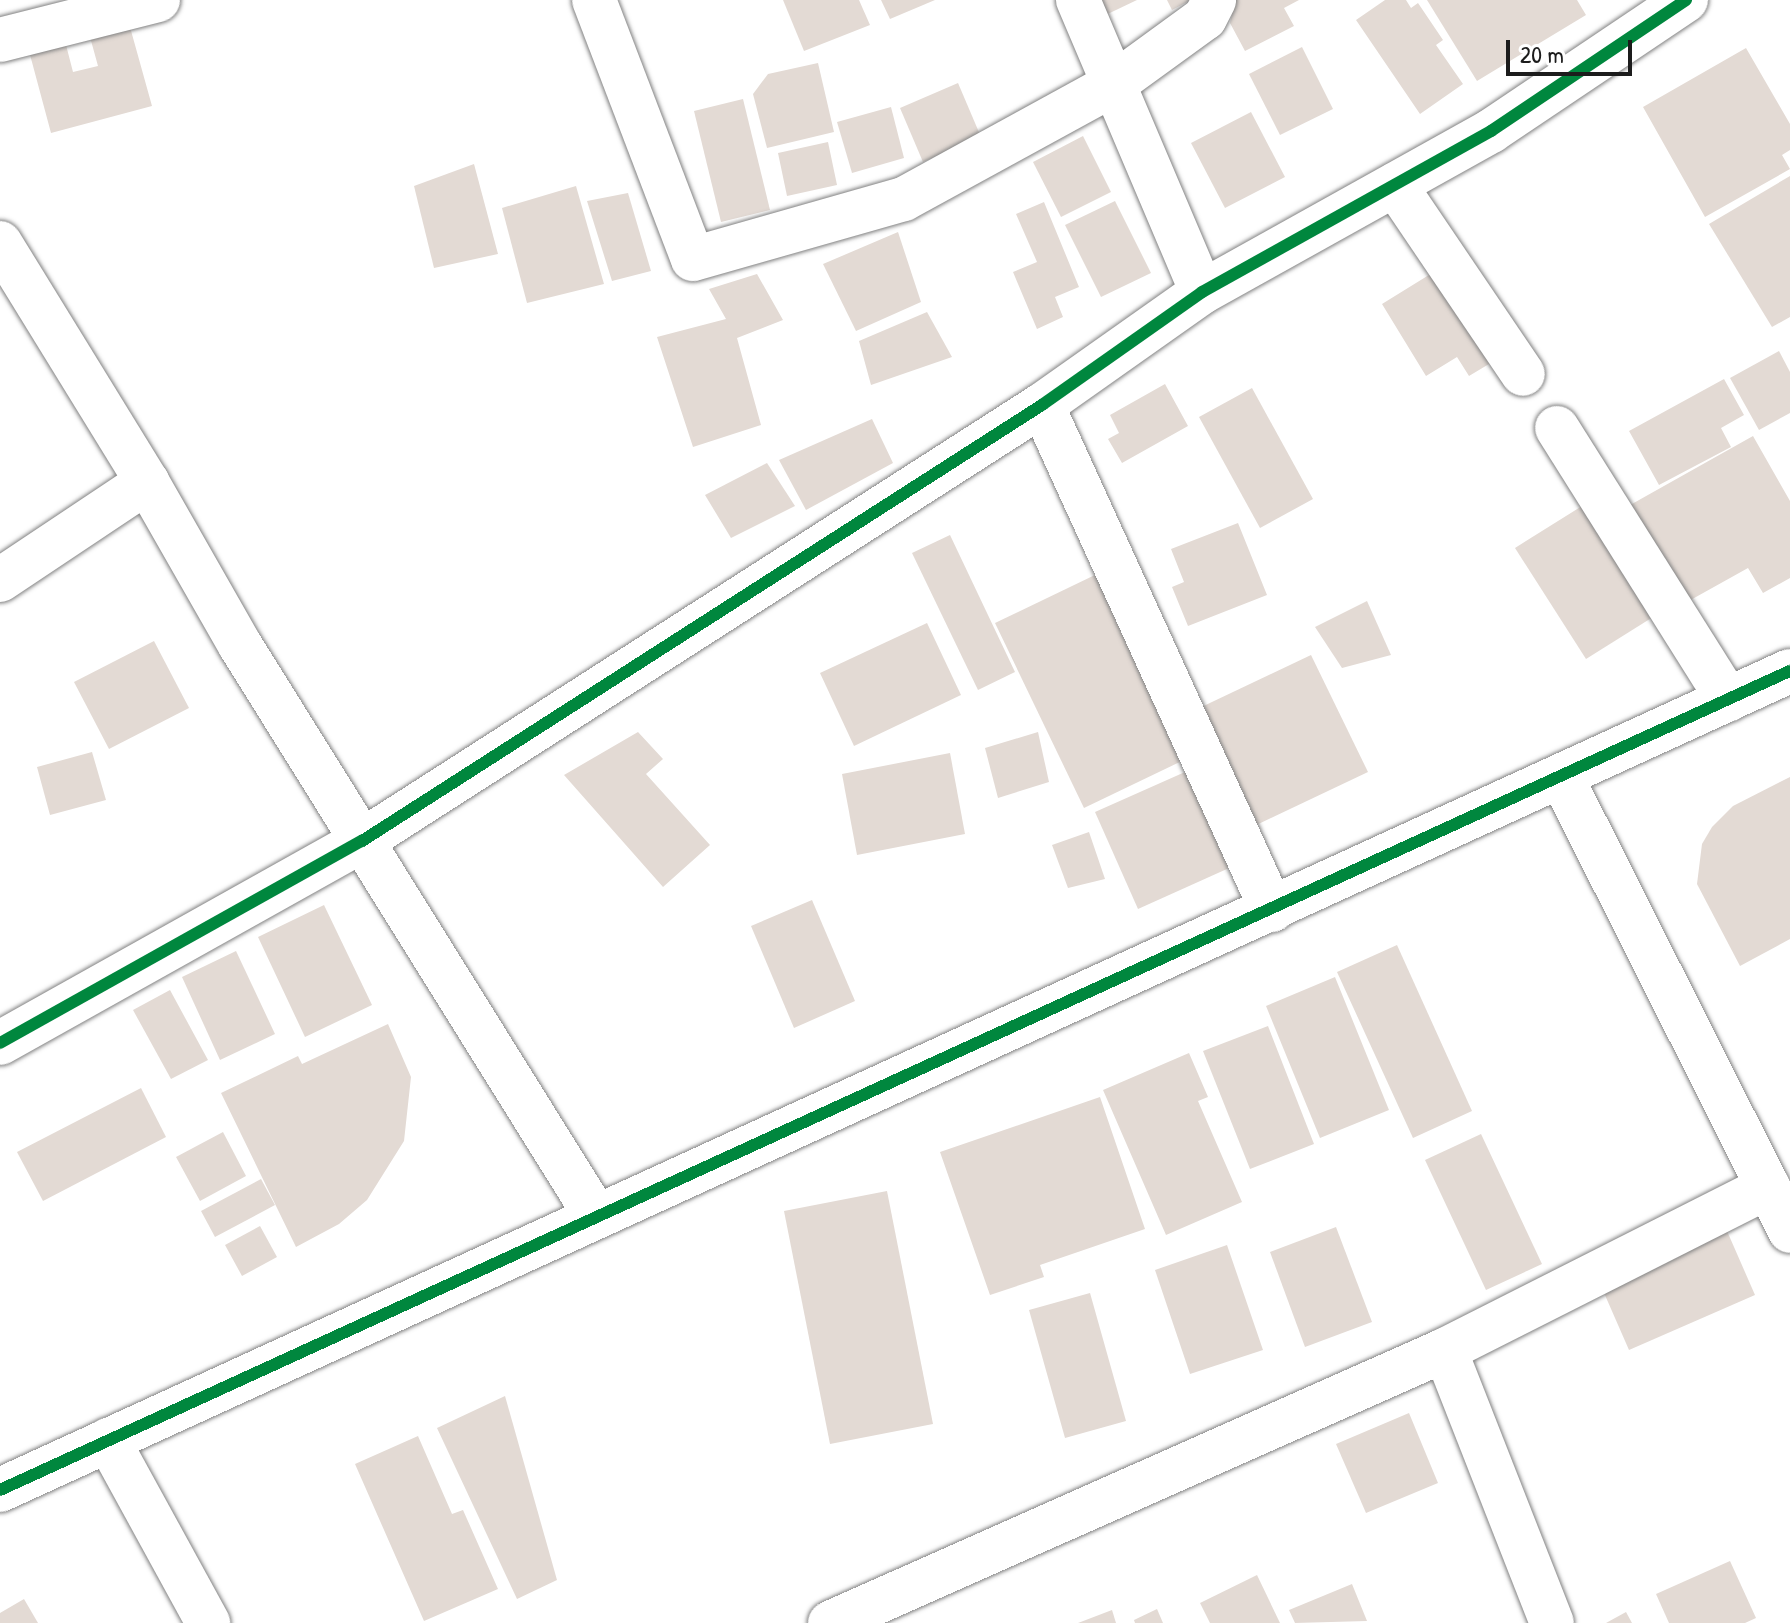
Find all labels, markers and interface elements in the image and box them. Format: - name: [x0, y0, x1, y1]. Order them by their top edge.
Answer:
- scale bar: [1510, 24, 1636, 74]
- text: 20 m: [1520, 38, 1564, 70]

